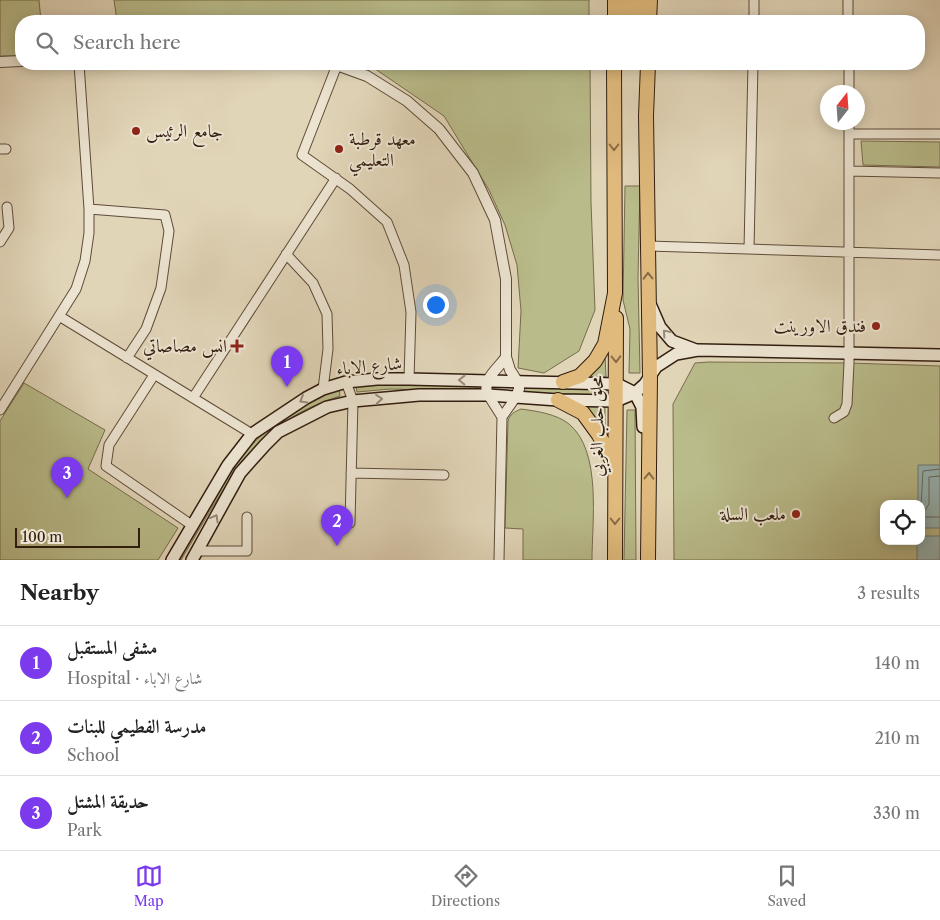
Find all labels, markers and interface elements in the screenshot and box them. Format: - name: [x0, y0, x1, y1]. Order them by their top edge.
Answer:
- search box: [15, 15, 925, 70]
- icon: search: [33, 29, 61, 57]
- text: Search here: [73, 31, 181, 54]
- north arrow: [820, 85, 865, 130]
- place label: جامع الرئيس: [146, 120, 223, 147]
- marker: جامع الرئيس: [130, 125, 142, 137]
- place label: معهد قرطبة التعليمي: [349, 128, 416, 177]
- marker: معهد قرطبة التعليمي: [333, 143, 345, 155]
- one-way arrow: [609, 144, 619, 152]
- one-way arrow: [643, 272, 653, 280]
- your location: [423, 292, 449, 318]
- place label: فندق الاورينت: [773, 315, 866, 337]
- marker: فندق الاورينت: [870, 320, 882, 332]
- one-way arrow: [663, 330, 672, 339]
- place label: انس مصاصاتي: [143, 335, 227, 361]
- marker: انس مصاصاتي: [231, 340, 243, 352]
- pin: 1: [271, 346, 303, 387]
- street label: شارع الاباء: [335, 352, 403, 384]
- one-way arrow: [611, 356, 621, 363]
- one-way arrow: [458, 375, 466, 385]
- street label: محلق حلب الغربي: [586, 375, 612, 477]
- one-way arrow: [300, 393, 309, 403]
- one-way arrow: [376, 393, 384, 404]
- pin: 3: [51, 457, 83, 498]
- one-way arrow: [644, 472, 655, 480]
- map controls: [880, 500, 925, 545]
- button: locate: [880, 500, 925, 545]
- place label: ملعب السلة: [719, 503, 786, 526]
- pin: 2: [321, 505, 353, 546]
- marker: ملعب السلة: [790, 508, 802, 520]
- one-way arrow: [209, 514, 219, 523]
- one-way arrow: [610, 518, 620, 526]
- scale bar: [15, 525, 140, 548]
- text: 100 m: [22, 528, 62, 546]
- text: Nearby: [20, 580, 99, 605]
- text: 3 results: [857, 583, 920, 603]
- text: مشفى المستقبل: [67, 636, 157, 659]
- text: 1: [32, 653, 40, 673]
- text: 140 m: [875, 653, 920, 673]
- text: Hospital · شارع الاباء: [67, 668, 202, 688]
- text: مدرسة الفطيمي للبنات: [67, 715, 206, 738]
- text: 2: [31, 728, 41, 748]
- text: 210 m: [875, 728, 920, 748]
- text: School: [67, 745, 119, 765]
- text: حديقة المشتل: [67, 790, 149, 813]
- text: 3: [31, 803, 41, 823]
- text: 330 m: [873, 803, 920, 823]
- text: Park: [67, 820, 102, 840]
- tab: Map: [134, 862, 164, 910]
- tab: Directions: [431, 862, 500, 910]
- tab: Saved: [767, 862, 806, 910]

